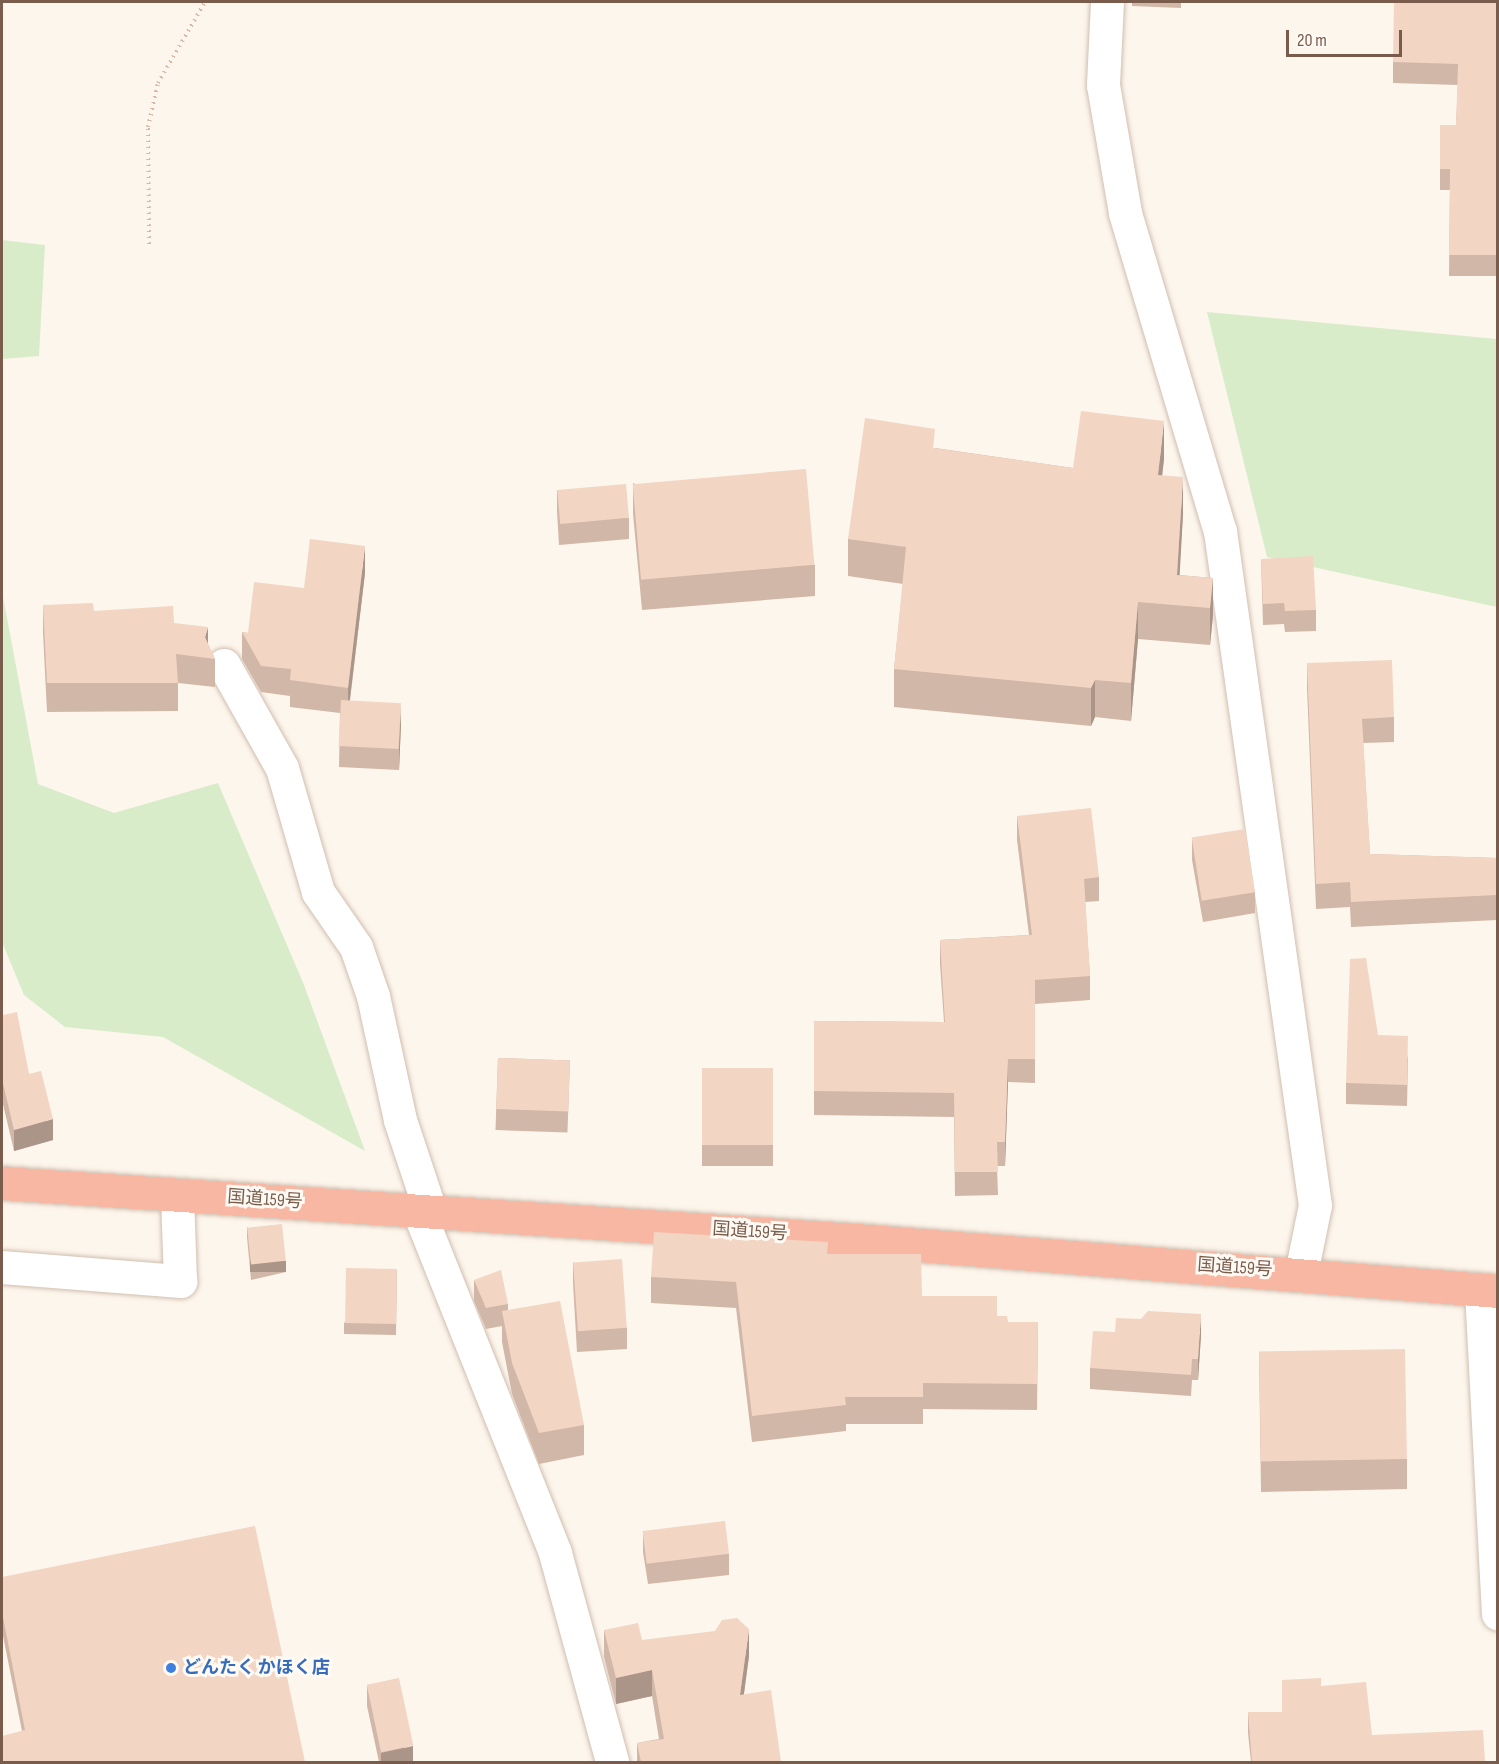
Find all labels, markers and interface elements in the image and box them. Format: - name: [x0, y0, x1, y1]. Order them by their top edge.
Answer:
- scale bar: [1289, 18, 1404, 56]
- text: 20 m: [1297, 30, 1327, 51]
- street label: 国道159号: [227, 1187, 303, 1213]
- street label: 国道159号: [712, 1219, 788, 1245]
- street label: 国道159号: [1197, 1255, 1273, 1281]
- place label: どんたく かほく店: [183, 1657, 330, 1679]
- marker: どんたく かほく店: [164, 1661, 178, 1675]

